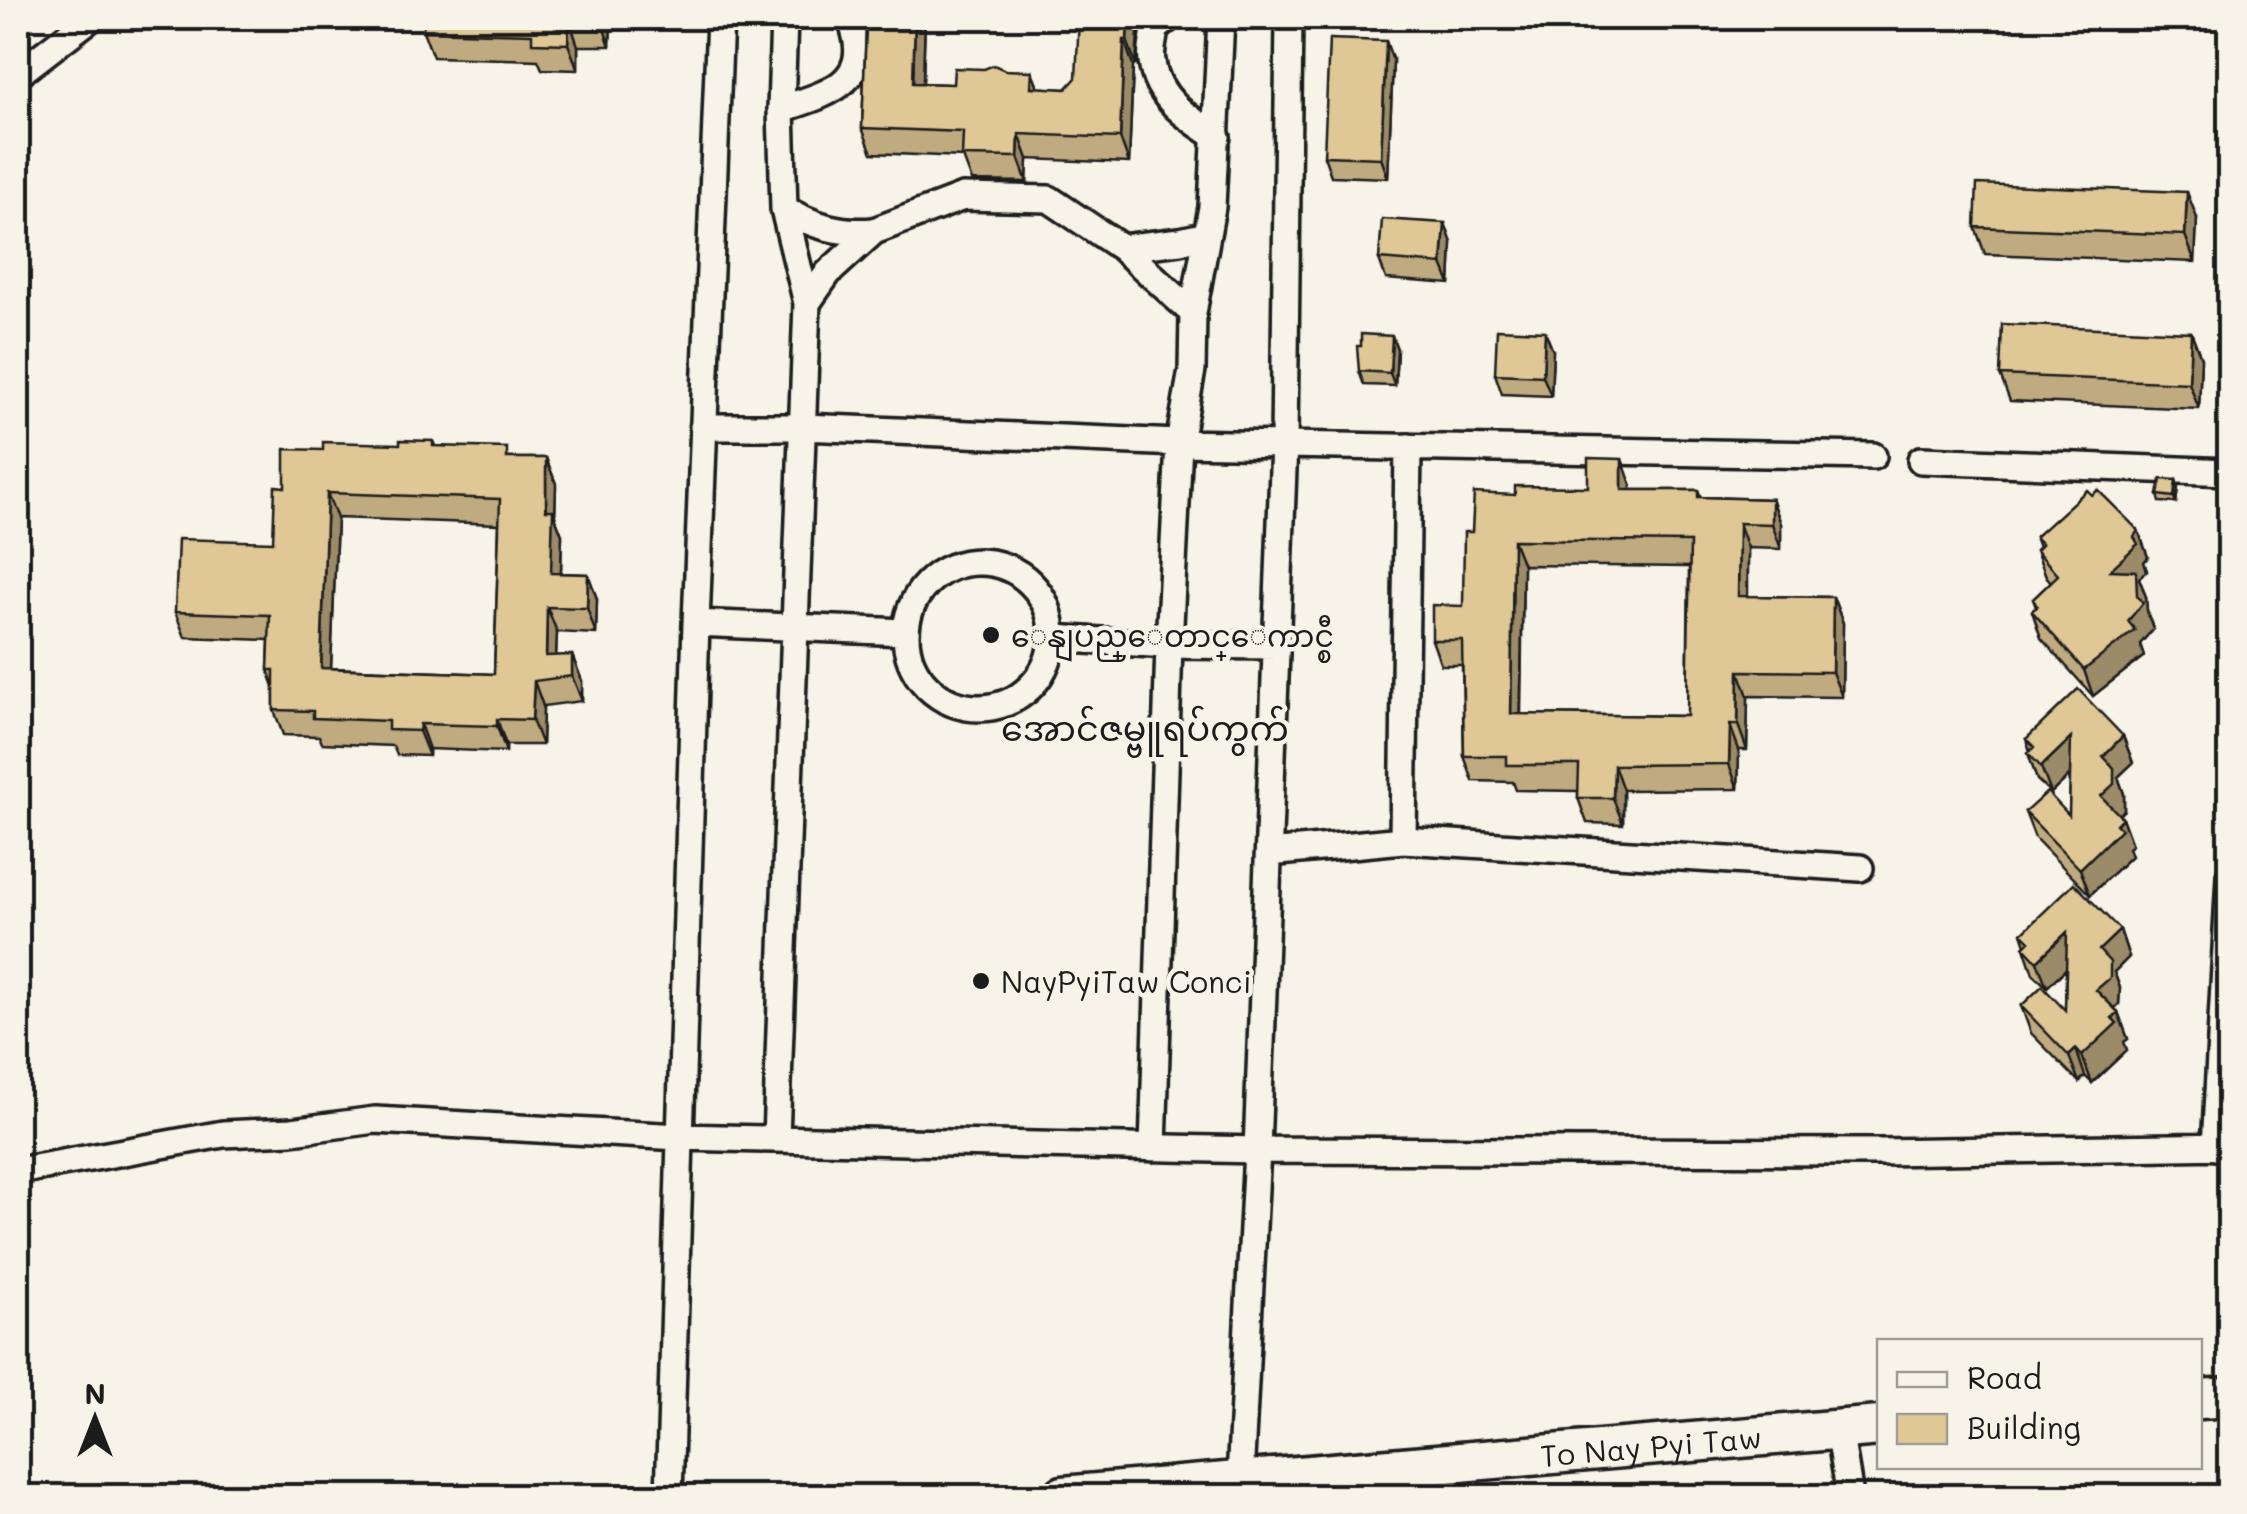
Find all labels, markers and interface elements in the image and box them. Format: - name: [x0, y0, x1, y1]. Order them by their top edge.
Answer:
- place label: ေနျပည္ေတာင္ေကာင္စီ: [1011, 615, 1334, 663]
- marker: ေနျပည္ေတာင္ေကာင္စီ: [980, 624, 1002, 646]
- district label: အောင်ဇမ္ဗူရပ်ကွက်: [1001, 704, 1289, 758]
- place label: NayPyiTaw Conci: [1001, 961, 1252, 1001]
- marker: NayPyiTaw Conci: [970, 970, 992, 992]
- legend: [1877, 1339, 2202, 1469]
- text: Road: [1967, 1357, 2042, 1397]
- north arrow: [45, 1369, 145, 1469]
- text: N: [84, 1375, 106, 1411]
- text: Building: [1967, 1407, 2081, 1447]
- street label: To Nay Pyi Taw: [1539, 1416, 1763, 1475]

